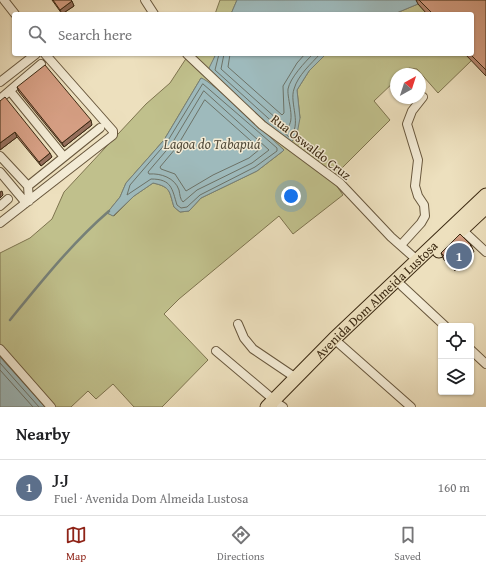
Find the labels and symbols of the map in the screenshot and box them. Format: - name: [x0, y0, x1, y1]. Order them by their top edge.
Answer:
- north arrow: [390, 68, 426, 104]
- street label: Rua Oswaldo Cruz: [267, 110, 355, 185]
- water label: Lagoa do Tabapuá: [163, 134, 261, 154]
- your location: [281, 186, 301, 206]
- street label: Avenida Dom Almeida Lustosa: [310, 236, 442, 363]
- pin: 1: [446, 241, 472, 271]

